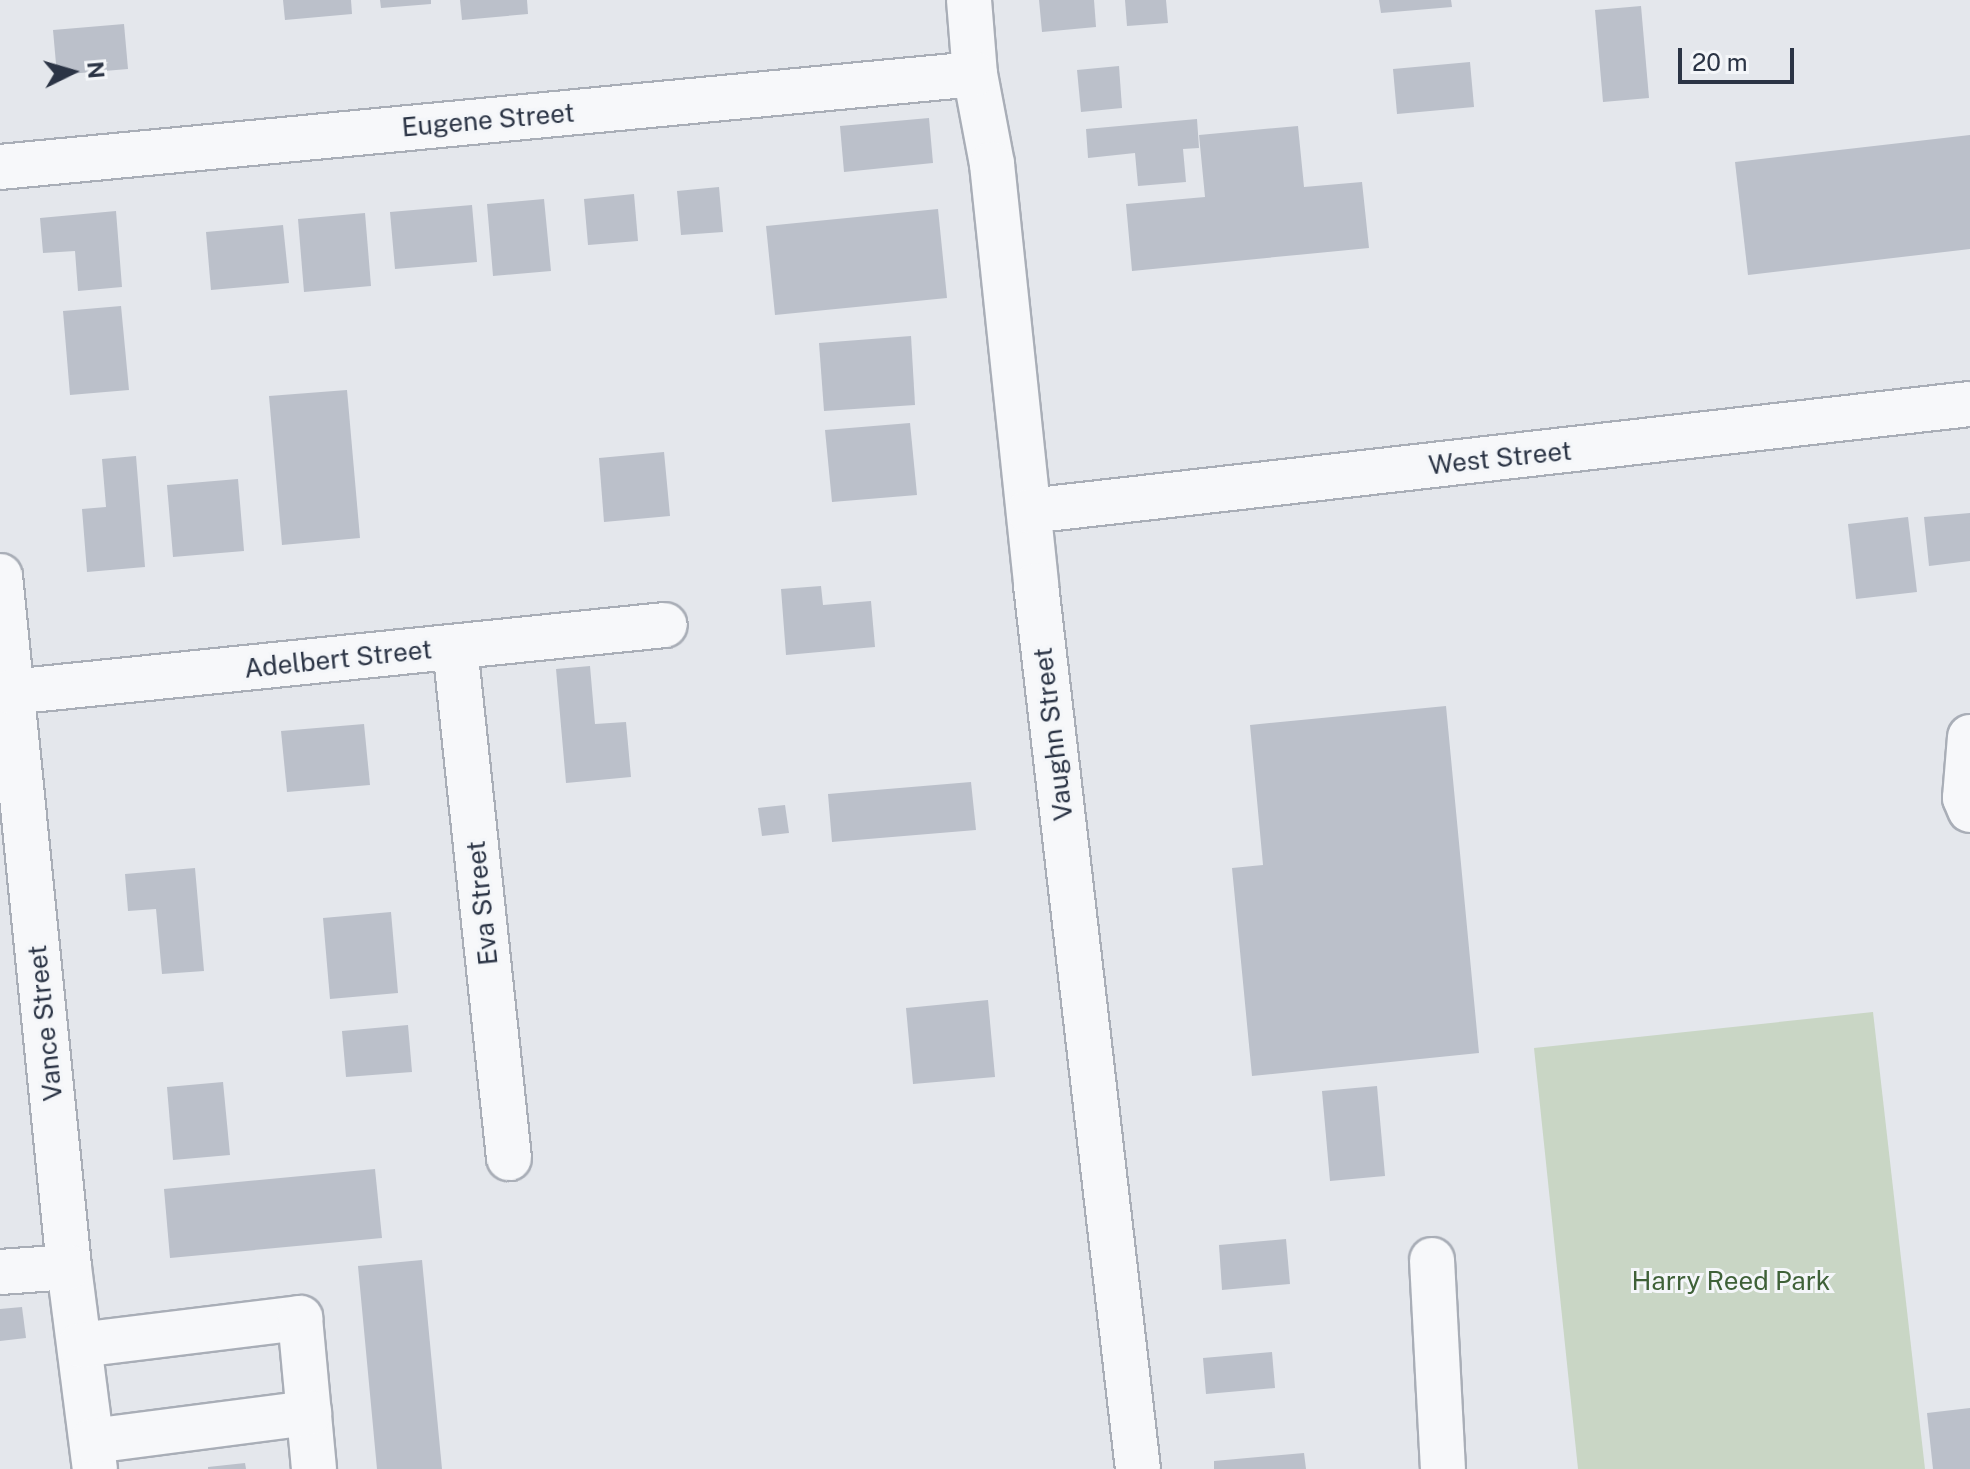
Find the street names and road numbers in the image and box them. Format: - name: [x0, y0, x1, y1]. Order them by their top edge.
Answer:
- street label: Eugene Street: [400, 97, 576, 143]
- street label: West Street: [1427, 435, 1573, 481]
- street label: Adelbert Street: [243, 634, 433, 684]
- street label: Vaughn Street: [1027, 646, 1079, 822]
- street label: Eva Street: [460, 839, 504, 967]
- street label: Vance Street: [21, 943, 69, 1103]

